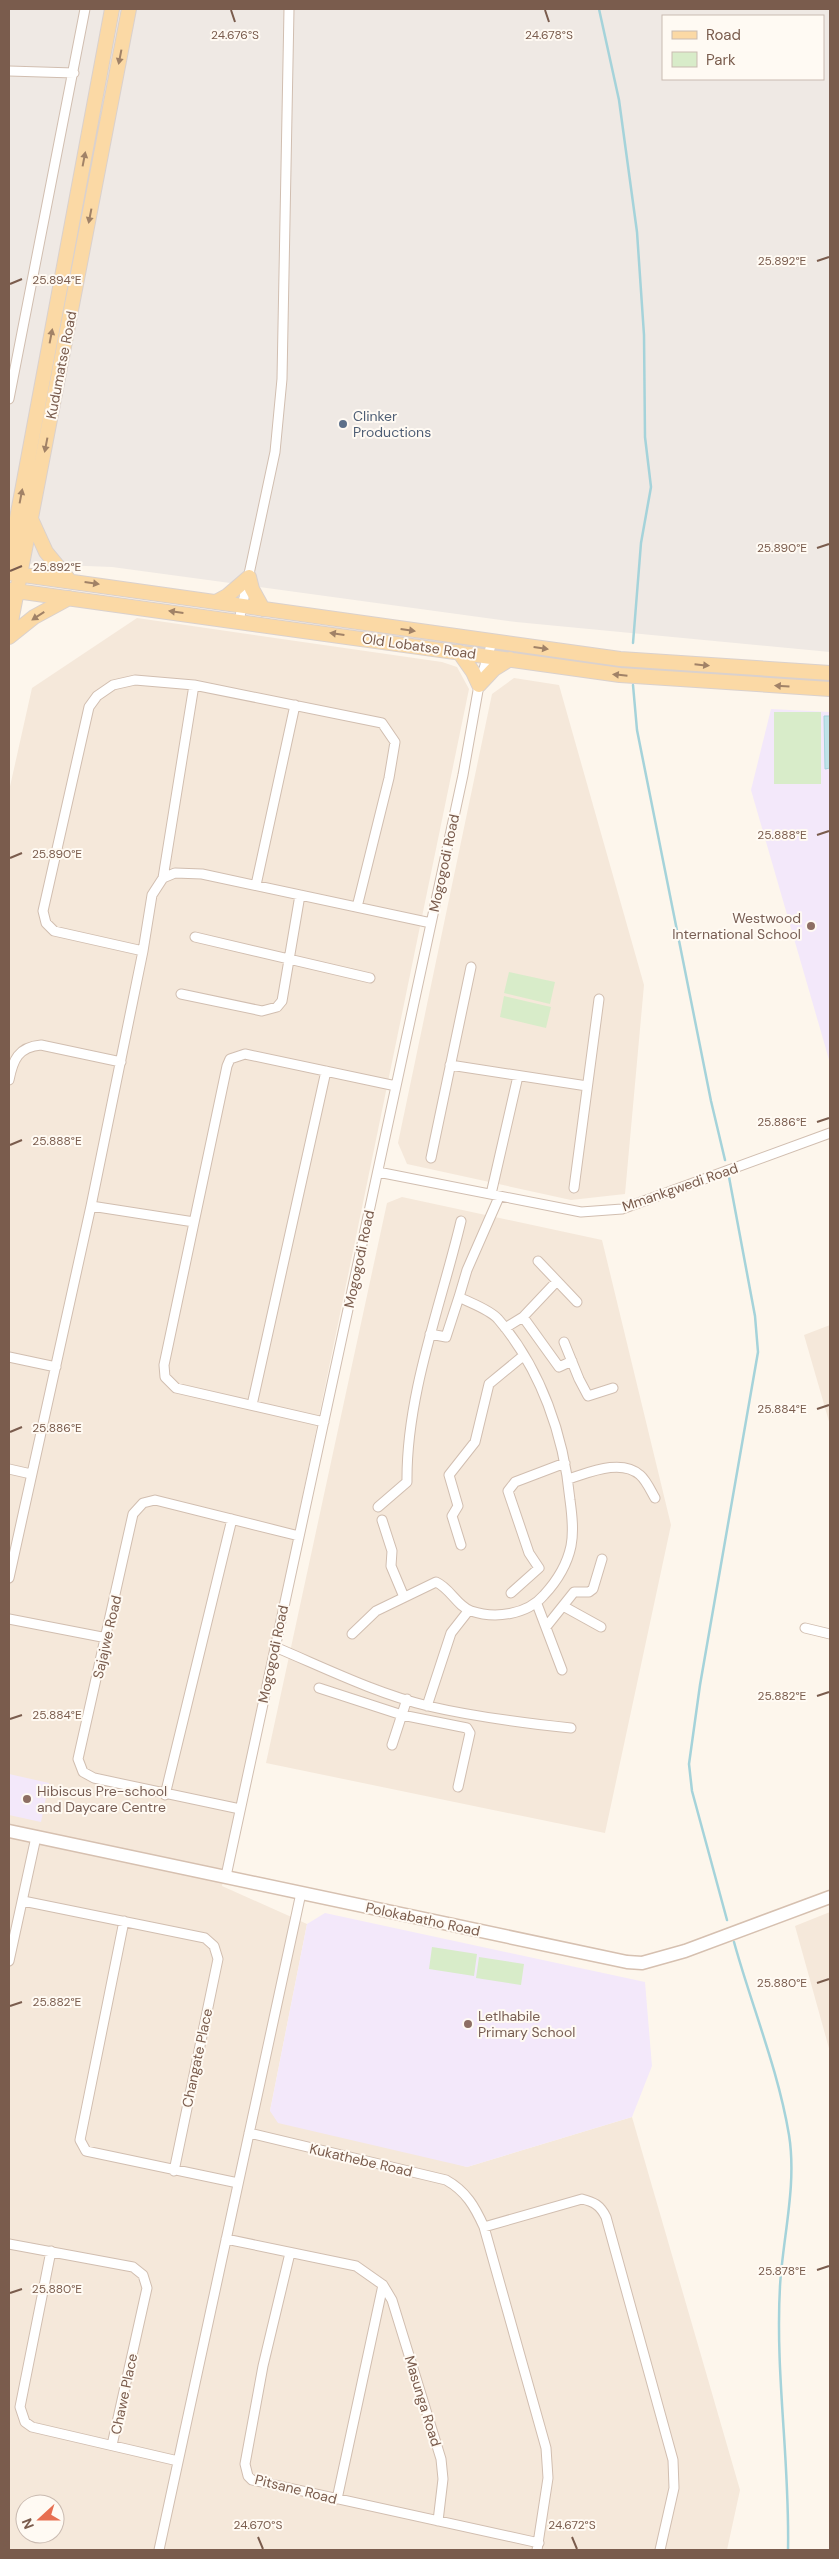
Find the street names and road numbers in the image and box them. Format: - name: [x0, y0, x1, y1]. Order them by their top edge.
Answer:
- street label: Kudumatse Road: [42, 310, 80, 420]
- street label: Old Lobatse Road: [361, 629, 477, 663]
- street label: Mogogodi Road: [425, 812, 463, 914]
- street label: Mmankgwedi Road: [620, 1159, 740, 1215]
- street label: Mogogodi Road: [340, 1208, 378, 1310]
- street label: Sajajwe Road: [89, 1594, 125, 1680]
- street label: Mogogodi Road: [254, 1603, 292, 1705]
- street label: Polokabatho Road: [364, 1898, 482, 1940]
- street label: Changate Place: [178, 2007, 216, 2109]
- street label: Kukathebe Road: [308, 2139, 414, 2181]
- street label: Chawe Place: [107, 2352, 141, 2436]
- street label: Masunga Road: [401, 2353, 445, 2449]
- street label: Pitsane Road: [253, 2470, 339, 2508]

